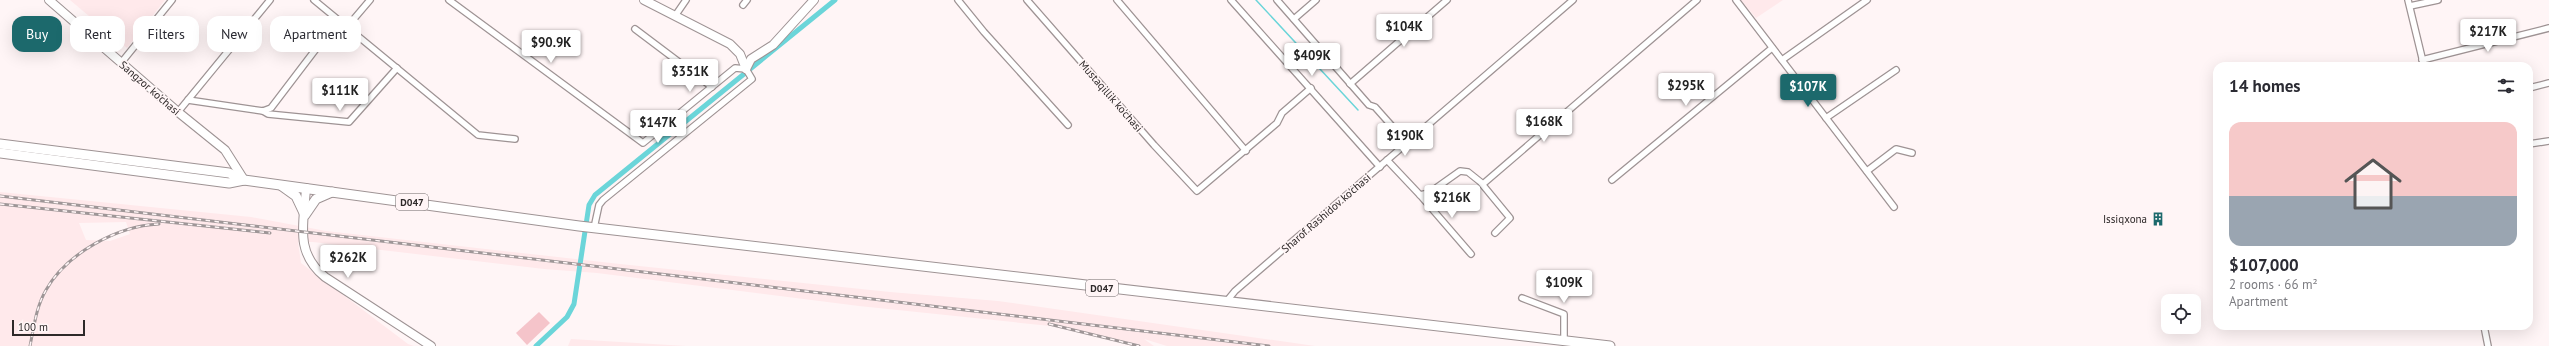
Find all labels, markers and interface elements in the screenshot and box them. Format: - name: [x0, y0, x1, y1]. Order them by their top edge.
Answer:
- pin: $104K: [1376, 14, 1432, 48]
- chip: Buy: [12, 16, 62, 52]
- chip: Rent: [70, 16, 125, 52]
- chip: Filters: [133, 16, 199, 52]
- chip: New: [207, 16, 262, 52]
- chip: Apartment: [270, 16, 361, 52]
- text: $104K: [1385, 18, 1423, 35]
- pin: $217K: [2460, 19, 2516, 53]
- text: $217K: [2469, 23, 2507, 40]
- pin: $90.9K: [518, 30, 584, 64]
- text: $90.9K: [531, 34, 571, 51]
- pin: $409K: [1284, 43, 1340, 77]
- text: $409K: [1293, 47, 1331, 64]
- street label: Mustaqillik ko'chasi: [1076, 57, 1146, 135]
- street label: Sangzor ko'chasi: [117, 58, 183, 118]
- pin: $351K: [662, 59, 718, 93]
- text: $351K: [671, 63, 709, 80]
- pin: $295K: [1658, 73, 1714, 107]
- pin: $107K: [1780, 74, 1836, 108]
- text: 14 homes: [2229, 75, 2300, 97]
- icon: filters: [2495, 75, 2517, 97]
- text: $295K: [1667, 77, 1705, 94]
- pin: $111K: [312, 78, 368, 112]
- text: $107K: [1789, 78, 1827, 95]
- text: $111K: [321, 82, 359, 99]
- pin: $168K: [1516, 109, 1572, 143]
- pin: $147K: [630, 110, 686, 144]
- text: $168K: [1525, 113, 1563, 130]
- text: $147K: [639, 114, 677, 131]
- pin: $190K: [1377, 123, 1433, 157]
- text: $190K: [1386, 127, 1424, 144]
- icon: home: [2337, 148, 2409, 220]
- street label: Sharof Rashidov ko'chasi: [1278, 170, 1374, 256]
- pin: $216K: [1424, 185, 1480, 219]
- text: $216K: [1433, 189, 1471, 206]
- road number: D047: [396, 194, 428, 210]
- building icon: Issiqxona: [2150, 211, 2166, 227]
- place label: Issiqxona: [2103, 212, 2147, 226]
- pin: $262K: [320, 245, 376, 279]
- text: $262K: [329, 249, 367, 266]
- text: $107,000: [2229, 254, 2299, 276]
- pin: $109K: [1536, 270, 1592, 304]
- text: $109K: [1545, 274, 1583, 291]
- text: 2 rooms · 66 m²: [2229, 276, 2318, 293]
- road number: D047: [1086, 280, 1118, 296]
- text: Apartment: [2229, 293, 2288, 310]
- map controls: [2161, 294, 2201, 334]
- button: locate: [2161, 294, 2201, 334]
- scale bar: [12, 318, 85, 337]
- text: 100 m: [18, 320, 48, 334]

